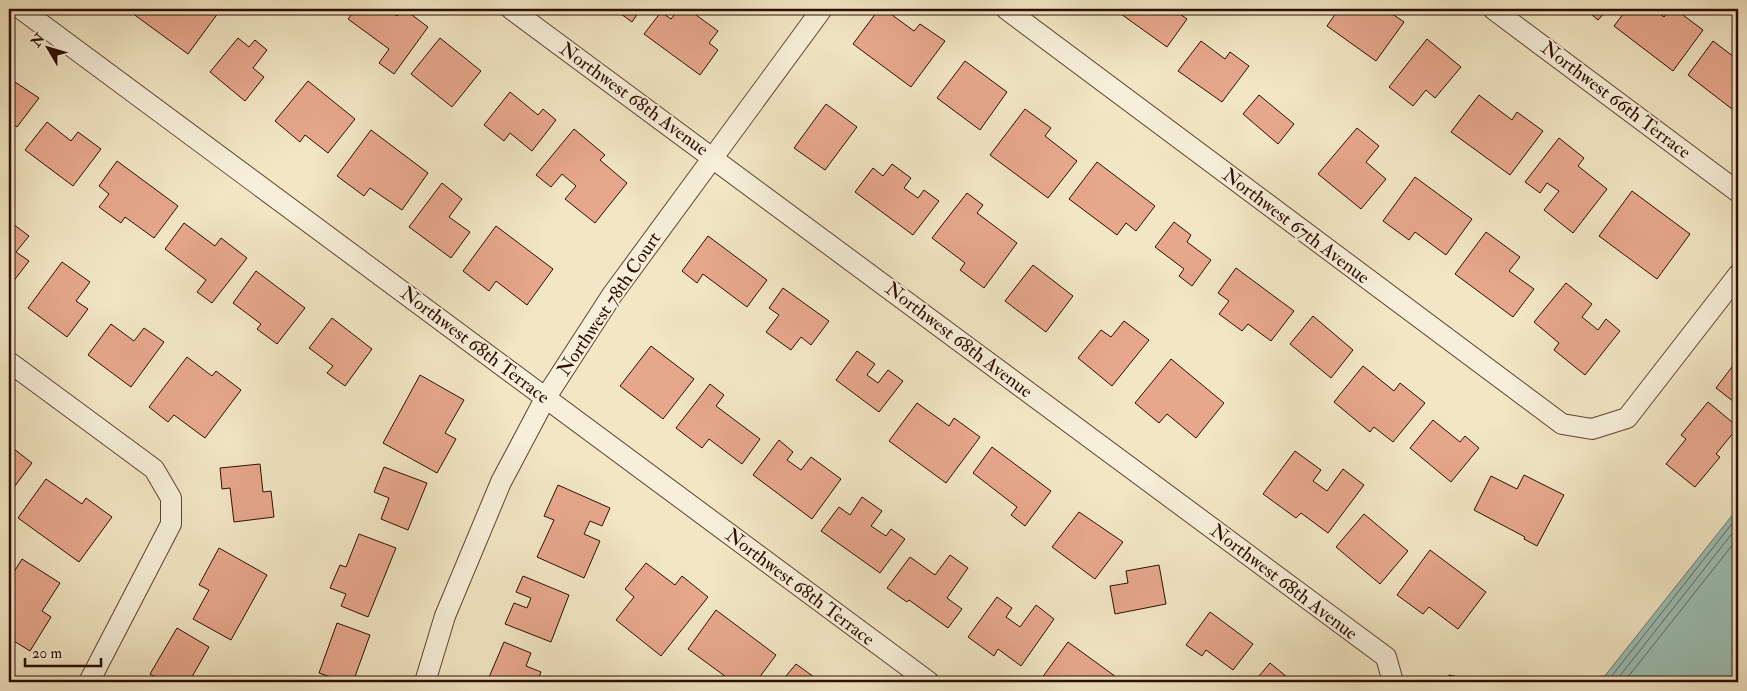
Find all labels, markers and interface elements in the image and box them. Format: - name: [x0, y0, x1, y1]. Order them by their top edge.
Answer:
- north arrow: [22, 22, 72, 72]
- text: N: [27, 30, 49, 51]
- street label: Northwest 66th Terrace: [1536, 36, 1696, 164]
- street label: Northwest 68th Avenue: [555, 37, 713, 161]
- street label: Northwest 67th Avenue: [1218, 163, 1374, 289]
- street label: Northwest 78th Court: [552, 227, 666, 381]
- street label: Northwest 68th Avenue: [880, 277, 1038, 403]
- street label: Northwest 68th Terrace: [396, 281, 554, 409]
- street label: Northwest 68th Avenue: [1205, 519, 1363, 645]
- street label: Northwest 68th Terrace: [721, 523, 879, 651]
- scale bar: [25, 636, 101, 668]
- text: 20 m: [32, 644, 62, 663]

